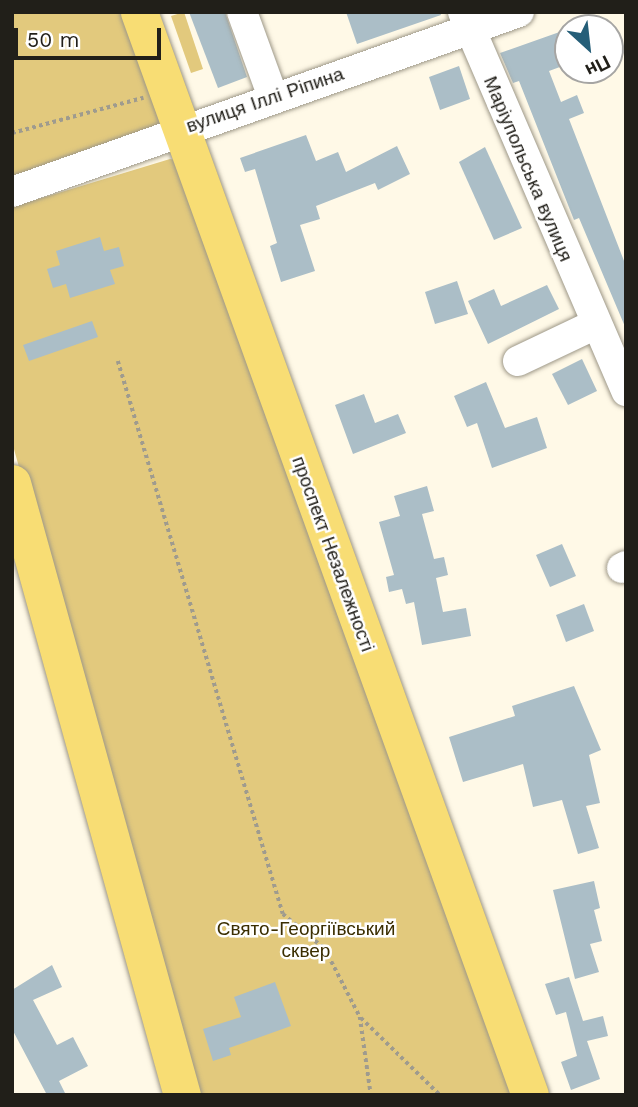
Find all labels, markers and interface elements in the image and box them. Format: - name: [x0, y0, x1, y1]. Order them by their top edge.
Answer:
- scale bar: [18, 14, 164, 58]
- north arrow: [554, 14, 624, 84]
- text: 50 m: [27, 27, 79, 52]
- text: Пн: [581, 50, 614, 82]
- street label: вулиця Іллі Ріпина: [183, 62, 347, 138]
- street label: Маріупольська вулиця: [479, 73, 577, 265]
- street label: проспект Незалежності: [287, 453, 379, 655]
- park label: Свято-Георгіївський сквер: [217, 918, 395, 962]

